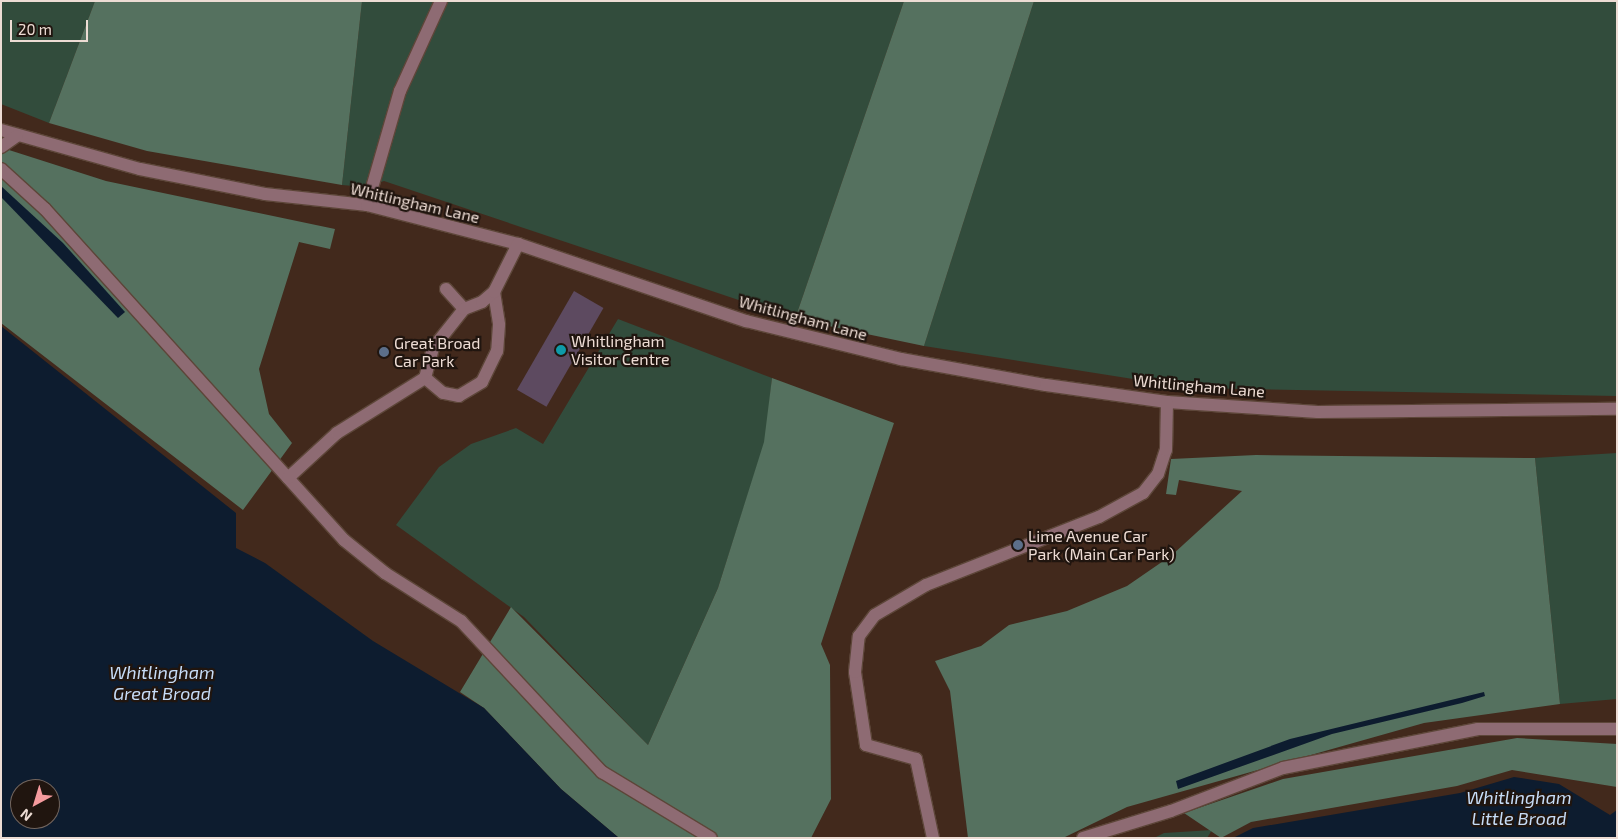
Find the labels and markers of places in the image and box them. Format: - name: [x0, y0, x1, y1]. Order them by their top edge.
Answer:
- place label: Whitlingham Visitor Centre: [571, 331, 670, 369]
- place label: Great Broad Car Park: [394, 333, 480, 371]
- marker: Whitlingham Visitor Centre: [555, 344, 567, 356]
- marker: Great Broad Car Park: [378, 346, 390, 358]
- place label: Lime Avenue Car Park (Main Car Park): [1028, 526, 1175, 564]
- marker: Lime Avenue Car Park (Main Car Park): [1012, 539, 1024, 551]

